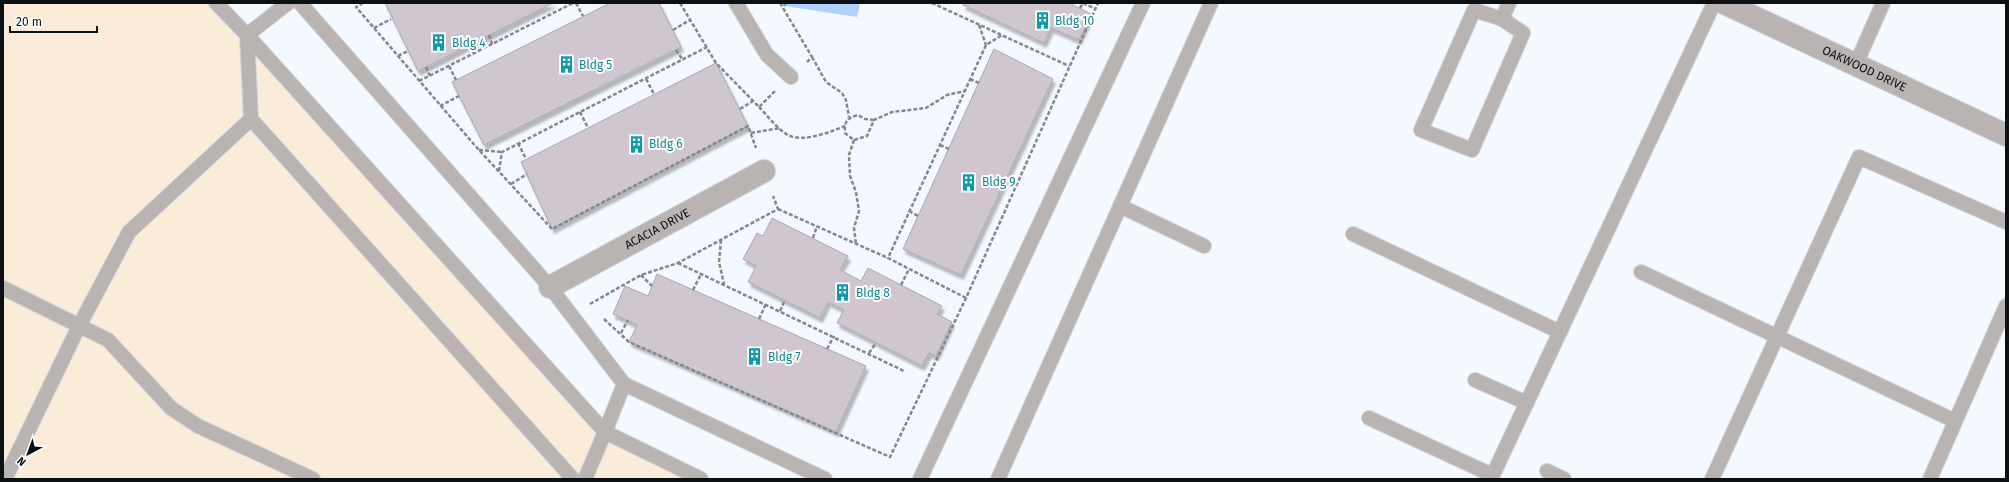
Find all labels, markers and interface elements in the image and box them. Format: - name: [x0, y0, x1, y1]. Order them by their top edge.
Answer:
- scale bar: [10, 8, 97, 34]
- building icon: Bldg 10: [1032, 11, 1052, 31]
- place label: Bldg 10: [1055, 14, 1095, 28]
- text: 20 m: [16, 15, 42, 29]
- building icon: Bldg 4: [429, 33, 449, 53]
- place label: Bldg 4: [452, 36, 486, 50]
- street label: OAKWOOD DRIVE: [1820, 43, 1909, 94]
- building icon: Bldg 5: [556, 55, 576, 75]
- place label: Bldg 5: [579, 58, 612, 72]
- building icon: Bldg 6: [626, 134, 646, 154]
- place label: Bldg 6: [649, 137, 683, 151]
- building icon: Bldg 9: [959, 172, 979, 192]
- place label: Bldg 9: [982, 175, 1016, 189]
- street label: ACACIA DRIVE: [622, 205, 692, 252]
- building icon: Bldg 8: [833, 283, 853, 303]
- place label: Bldg 8: [856, 286, 890, 300]
- building icon: Bldg 7: [745, 347, 765, 367]
- place label: Bldg 7: [768, 350, 801, 364]
- north arrow: [8, 434, 48, 474]
- text: N: [15, 454, 29, 468]

